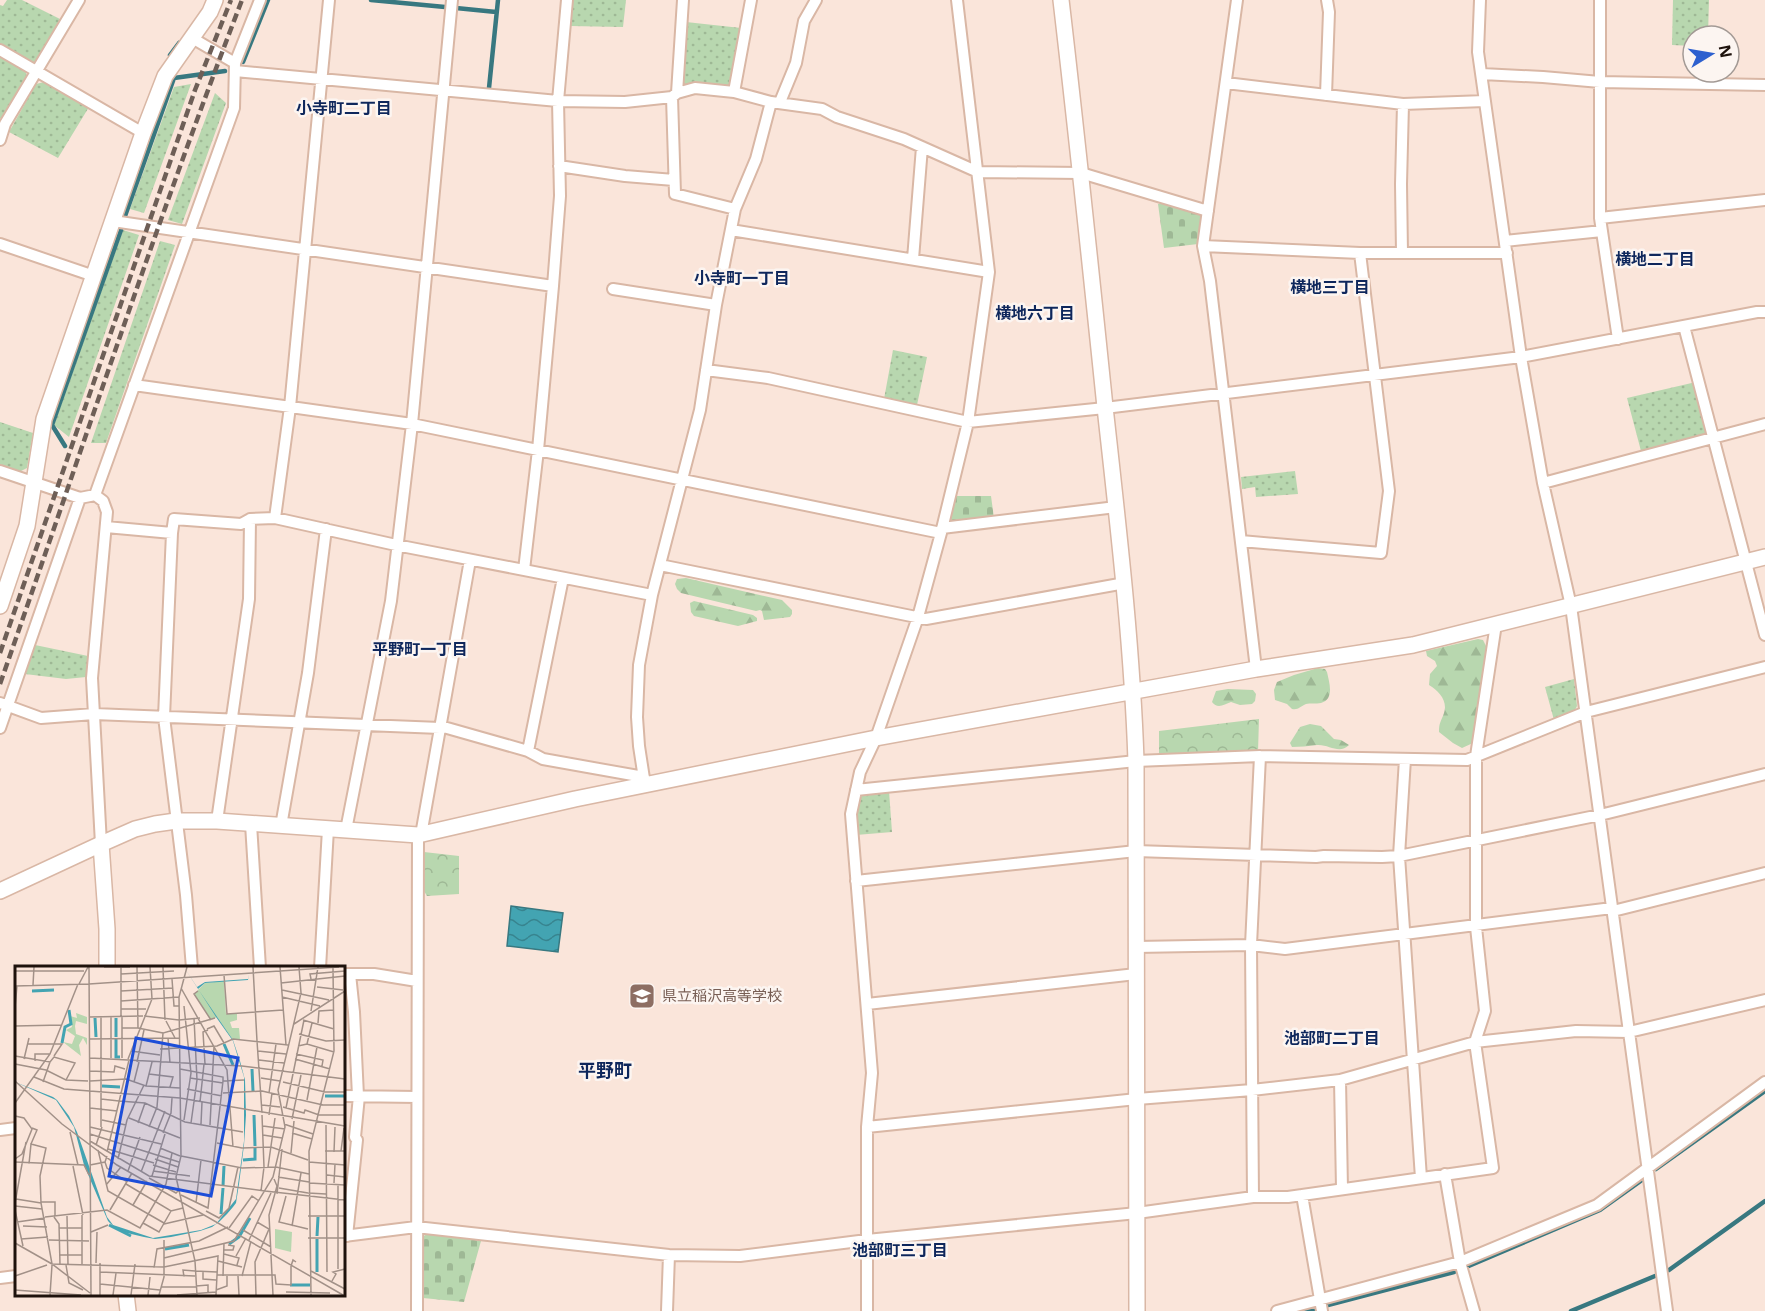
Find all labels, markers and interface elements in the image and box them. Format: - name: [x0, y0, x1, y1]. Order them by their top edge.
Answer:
- north arrow: [1681, 24, 1741, 84]
- text: N: [1714, 43, 1738, 60]
- district label: 小寺町二丁目: [296, 97, 392, 119]
- district label: 横地二丁目: [1615, 248, 1695, 270]
- district label: 小寺町一丁目: [694, 267, 790, 289]
- district label: 横地三丁目: [1290, 276, 1370, 298]
- district label: 横地六丁目: [995, 302, 1075, 324]
- district label: 平野町一丁目: [372, 638, 468, 660]
- inset map: [15, 966, 345, 1296]
- school or university icon: 県立稲沢高等学校: [627, 981, 657, 1011]
- place label: 県立稲沢高等学校: [662, 985, 782, 1005]
- district label: 池部町二丁目: [1284, 1027, 1380, 1049]
- district label: 平野町: [578, 1058, 632, 1082]
- district label: 池部町三丁目: [852, 1239, 948, 1261]

